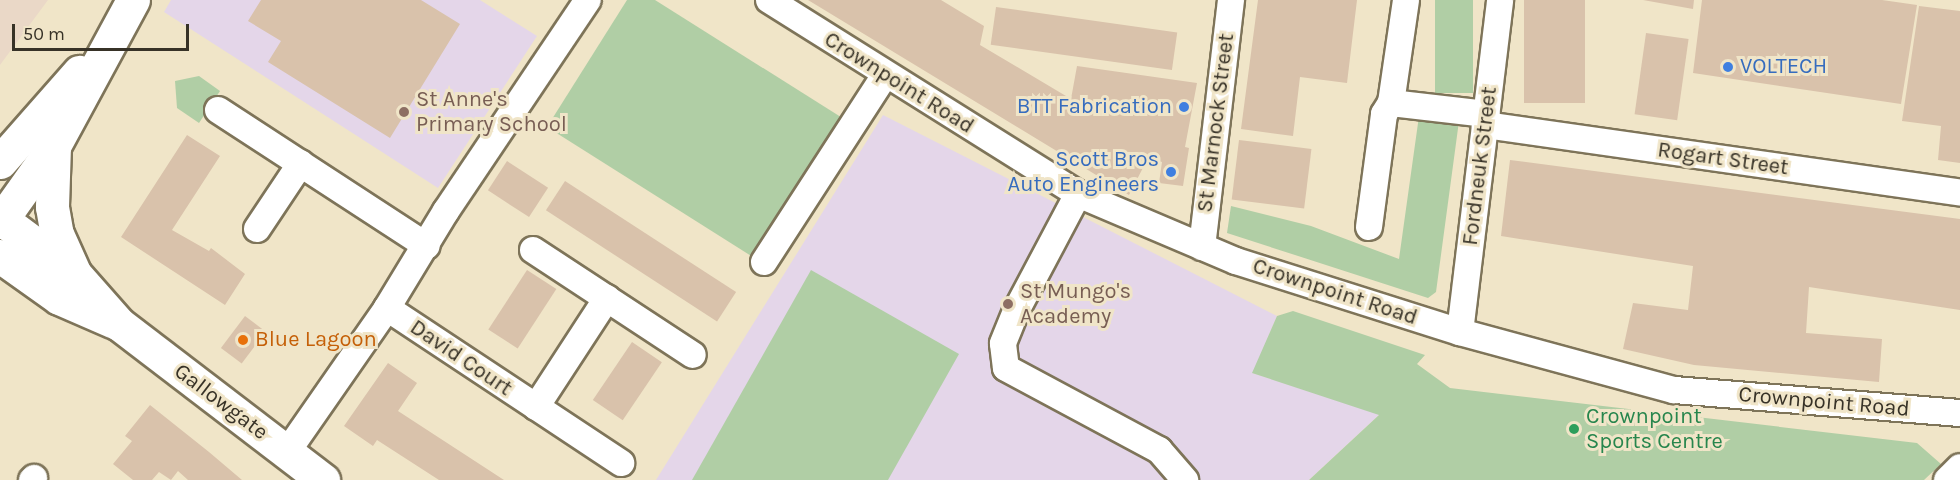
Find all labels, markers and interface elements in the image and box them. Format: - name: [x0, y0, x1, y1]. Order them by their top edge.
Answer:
- scale bar: [15, 12, 192, 50]
- text: 50 m: [23, 23, 65, 45]
- street label: Crownpoint Road: [819, 26, 979, 140]
- street label: St Marnock Street: [1192, 32, 1240, 214]
- place label: VOLTECH: [1740, 54, 1827, 80]
- marker: VOLTECH: [1721, 60, 1735, 74]
- street label: Fordneuk Street: [1457, 85, 1503, 247]
- place label: St Anne's Primary School: [416, 86, 567, 138]
- place label: BTT Fabrication: [1017, 94, 1172, 120]
- marker: BTT Fabrication: [1177, 100, 1191, 114]
- marker: St Anne's Primary School: [397, 105, 411, 119]
- street label: Rogart Street: [1656, 137, 1790, 181]
- place label: Scott Bros Auto Engineers: [1008, 146, 1159, 198]
- marker: Scott Bros Auto Engineers: [1164, 165, 1178, 179]
- street label: Crownpoint Road: [1249, 253, 1421, 331]
- place label: St Mungo's Academy: [1020, 278, 1131, 330]
- marker: St Mungo's Academy: [1001, 297, 1015, 311]
- street label: David Court: [405, 314, 517, 402]
- place label: Blue Lagoon: [255, 327, 377, 353]
- marker: Blue Lagoon: [236, 333, 250, 347]
- street label: Gallowgate: [169, 358, 273, 446]
- street label: Crownpoint Road: [1737, 381, 1911, 423]
- place label: Crownpoint Sports Centre: [1586, 403, 1723, 454]
- marker: Crownpoint Sports Centre: [1567, 422, 1581, 436]

